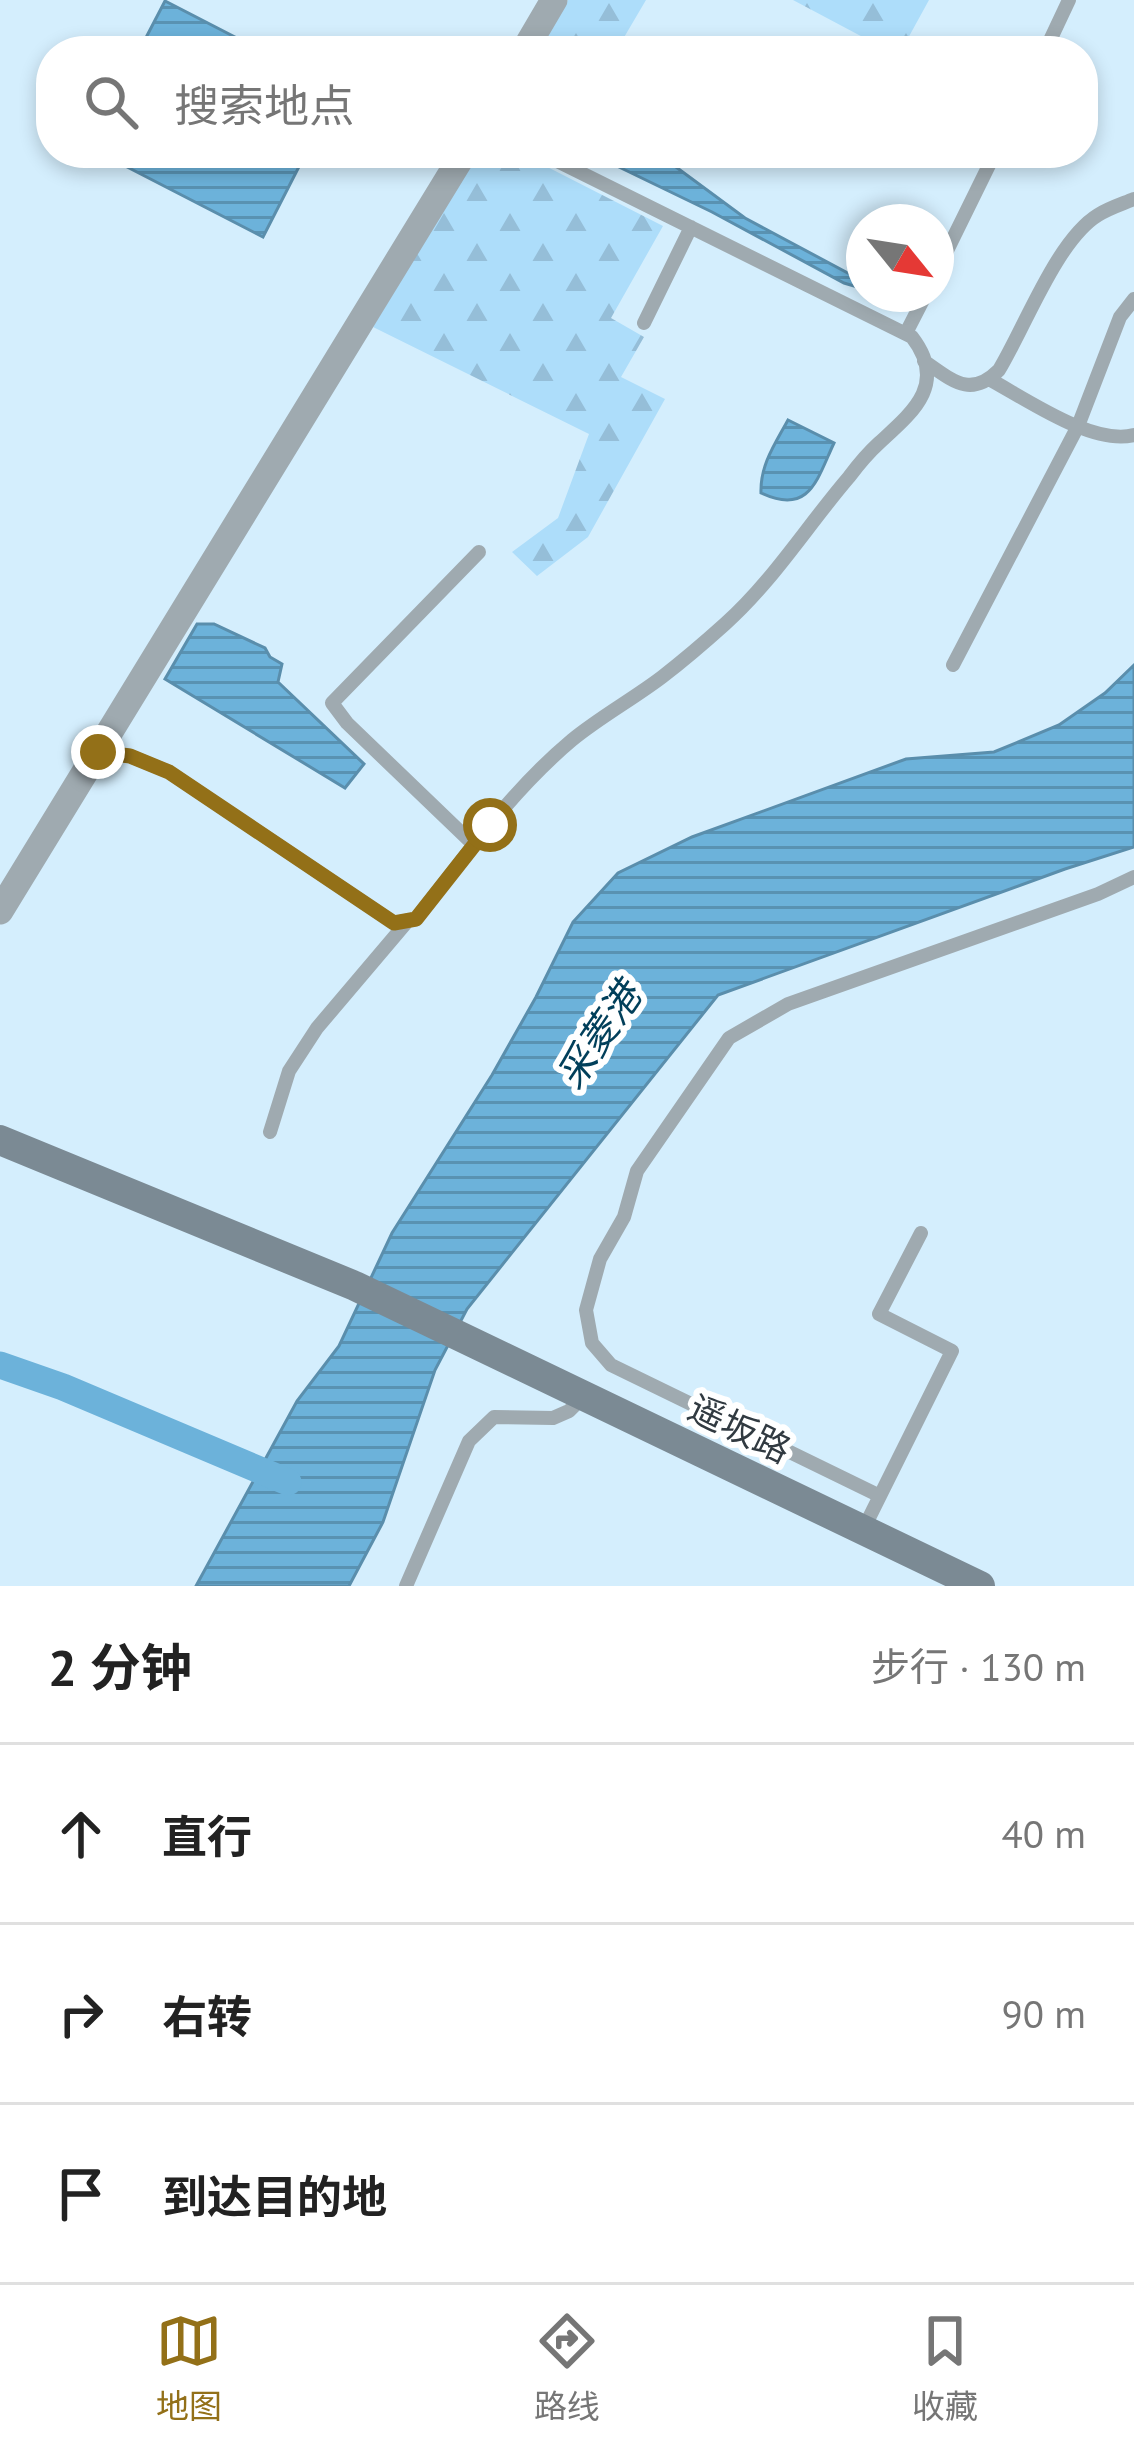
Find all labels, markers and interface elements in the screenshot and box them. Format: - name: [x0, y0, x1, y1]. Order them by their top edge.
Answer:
- search box: [36, 36, 1098, 168]
- icon: search: [78, 69, 144, 135]
- text: 搜索地点: [174, 76, 354, 134]
- north arrow: [846, 204, 954, 312]
- route end: [71, 725, 125, 779]
- route start: [463, 798, 517, 852]
- water label: 采菱港: [544, 968, 655, 1098]
- street label: 遥坂路: [681, 1383, 799, 1473]
- text: 2 分钟: [48, 1634, 192, 1700]
- text: 步行 · 130 m: [871, 1641, 1086, 1692]
- icon: ahead: [48, 1801, 114, 1867]
- text: 直行: [162, 1807, 252, 1865]
- text: 40 m: [1001, 1808, 1086, 1859]
- icon: right: [48, 1981, 114, 2047]
- text: 右转: [162, 1987, 252, 2045]
- text: 90 m: [1001, 1988, 1086, 2039]
- icon: arrive: [48, 2161, 114, 2227]
- text: 到达目的地: [162, 2167, 387, 2225]
- tab: 地图: [156, 2308, 222, 2428]
- tab: 路线: [534, 2308, 600, 2428]
- tab: 收藏: [912, 2308, 978, 2428]

